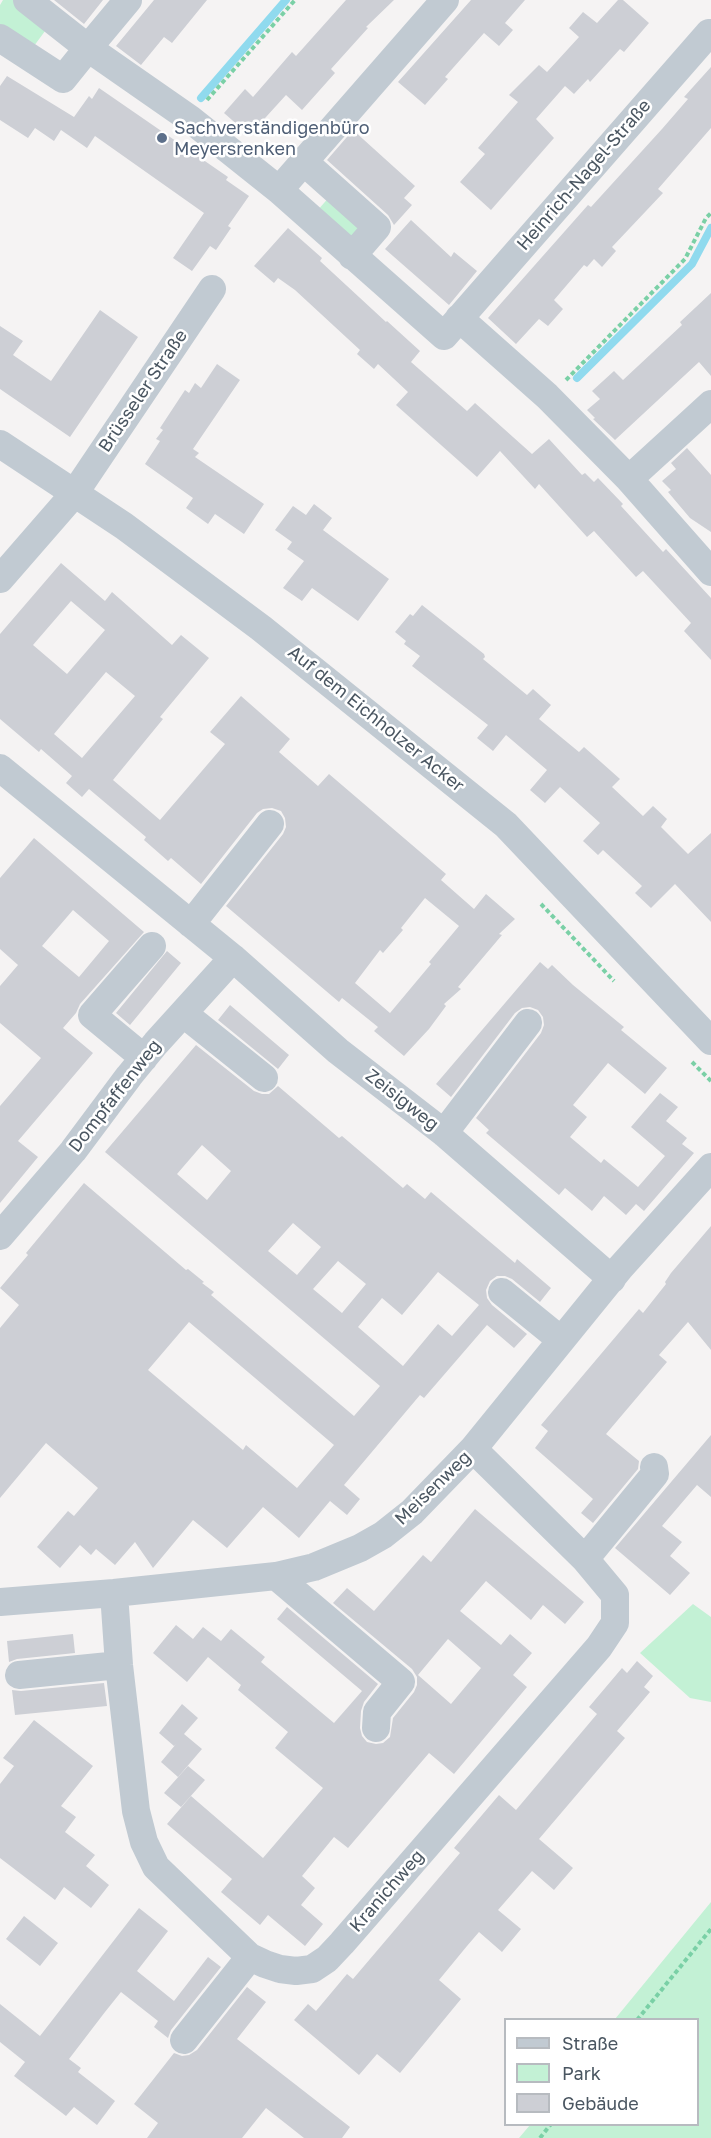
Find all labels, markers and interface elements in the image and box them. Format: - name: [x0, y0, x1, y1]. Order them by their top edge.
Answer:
- street label: Heinrich-Nagel-Straße: [513, 95, 655, 255]
- place label: Sachverständigenbüro Meyersrenken: [174, 117, 369, 160]
- marker: Sachverständigenbüro Meyersrenken: [155, 131, 169, 145]
- street label: Brüsseler Straße: [94, 326, 192, 456]
- street label: Auf dem Eichholzer Acker: [284, 641, 468, 797]
- street label: Dompfaffenweg: [64, 1035, 166, 1157]
- street label: Zeisigweg: [361, 1065, 443, 1135]
- street label: Meisenweg: [390, 1446, 476, 1530]
- street label: Kranichweg: [345, 1845, 429, 1937]
- legend: [504, 2018, 699, 2126]
- text: Straße: [562, 2032, 618, 2054]
- text: Park: [562, 2062, 601, 2084]
- text: Gebäude: [562, 2092, 639, 2114]

